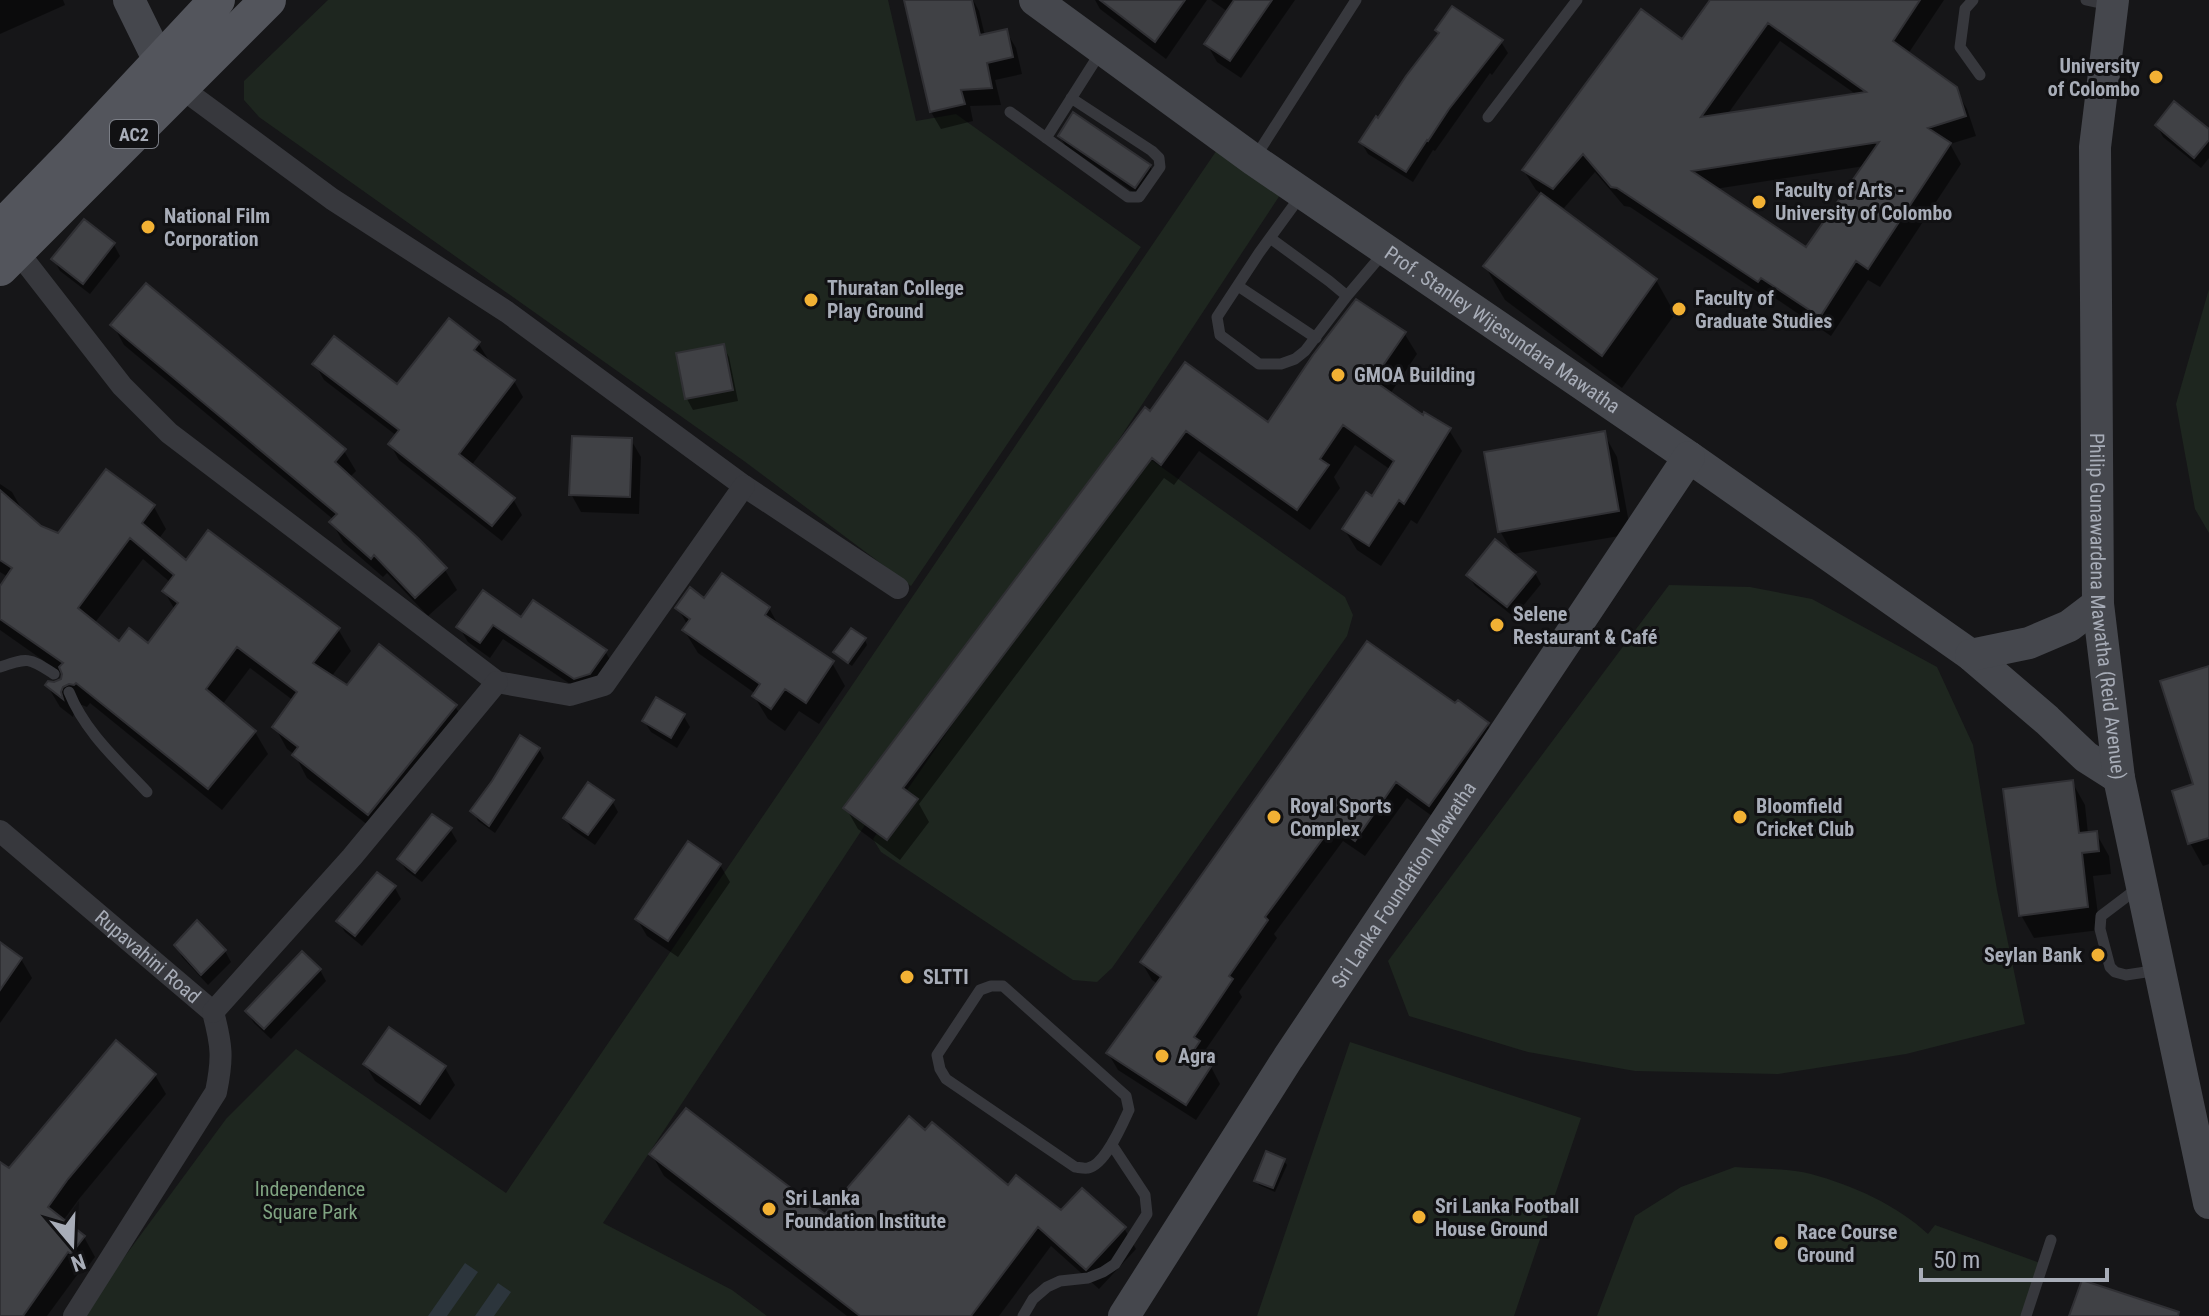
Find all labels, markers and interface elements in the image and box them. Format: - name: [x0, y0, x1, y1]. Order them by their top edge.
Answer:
- place label: University of Colombo: [2048, 54, 2140, 101]
- marker: University of Colombo: [2147, 68, 2165, 86]
- road number: AC2: [110, 120, 158, 148]
- place label: Faculty of Arts - University of Colombo: [1775, 178, 1952, 225]
- marker: Faculty of Arts - University of Colombo: [1750, 193, 1768, 211]
- place label: National Film Corporation: [164, 204, 270, 251]
- marker: National Film Corporation: [139, 218, 157, 236]
- street label: Prof. Stanley Wijesundara Mawatha: [1380, 241, 1625, 418]
- place label: Thuratan College Play Ground: [827, 276, 964, 323]
- place label: Faculty of Graduate Studies: [1695, 286, 1832, 333]
- marker: Thuratan College Play Ground: [802, 291, 820, 309]
- marker: Faculty of Graduate Studies: [1670, 300, 1688, 318]
- place label: GMOA Building: [1354, 363, 1475, 387]
- marker: GMOA Building: [1329, 366, 1347, 384]
- street label: Philip Gunawardena Mawatha (Reid Avenue): [2085, 433, 2131, 781]
- place label: Selene Restaurant & Café: [1513, 602, 1657, 649]
- marker: Selene Restaurant & Café: [1488, 616, 1506, 634]
- street label: Sri Lanka Foundation Mawatha: [1326, 777, 1481, 993]
- place label: Royal Sports Complex: [1290, 794, 1392, 841]
- place label: Bloomfield Cricket Club: [1756, 794, 1854, 841]
- marker: Royal Sports Complex: [1265, 808, 1283, 826]
- marker: Bloomfield Cricket Club: [1731, 808, 1749, 826]
- street label: Rupavahini Road: [90, 905, 205, 1008]
- place label: Seylan Bank: [1984, 943, 2082, 967]
- marker: Seylan Bank: [2089, 946, 2107, 964]
- place label: SLTTI: [923, 965, 969, 989]
- marker: SLTTI: [898, 968, 916, 986]
- place label: Agra: [1178, 1044, 1216, 1068]
- marker: Agra: [1153, 1047, 1171, 1065]
- park label: Independence Square Park: [255, 1177, 365, 1224]
- place label: Sri Lanka Foundation Institute: [785, 1186, 946, 1233]
- place label: Sri Lanka Football House Ground: [1435, 1194, 1579, 1241]
- marker: Sri Lanka Foundation Institute: [760, 1200, 778, 1218]
- north arrow: [32, 1204, 112, 1284]
- marker: Sri Lanka Football House Ground: [1410, 1208, 1428, 1226]
- place label: Race Course Ground: [1797, 1220, 1897, 1267]
- scale bar: [1921, 1232, 2107, 1282]
- marker: Race Course Ground: [1772, 1234, 1790, 1252]
- text: 50 m: [1933, 1246, 1980, 1274]
- text: N: [68, 1248, 89, 1276]

